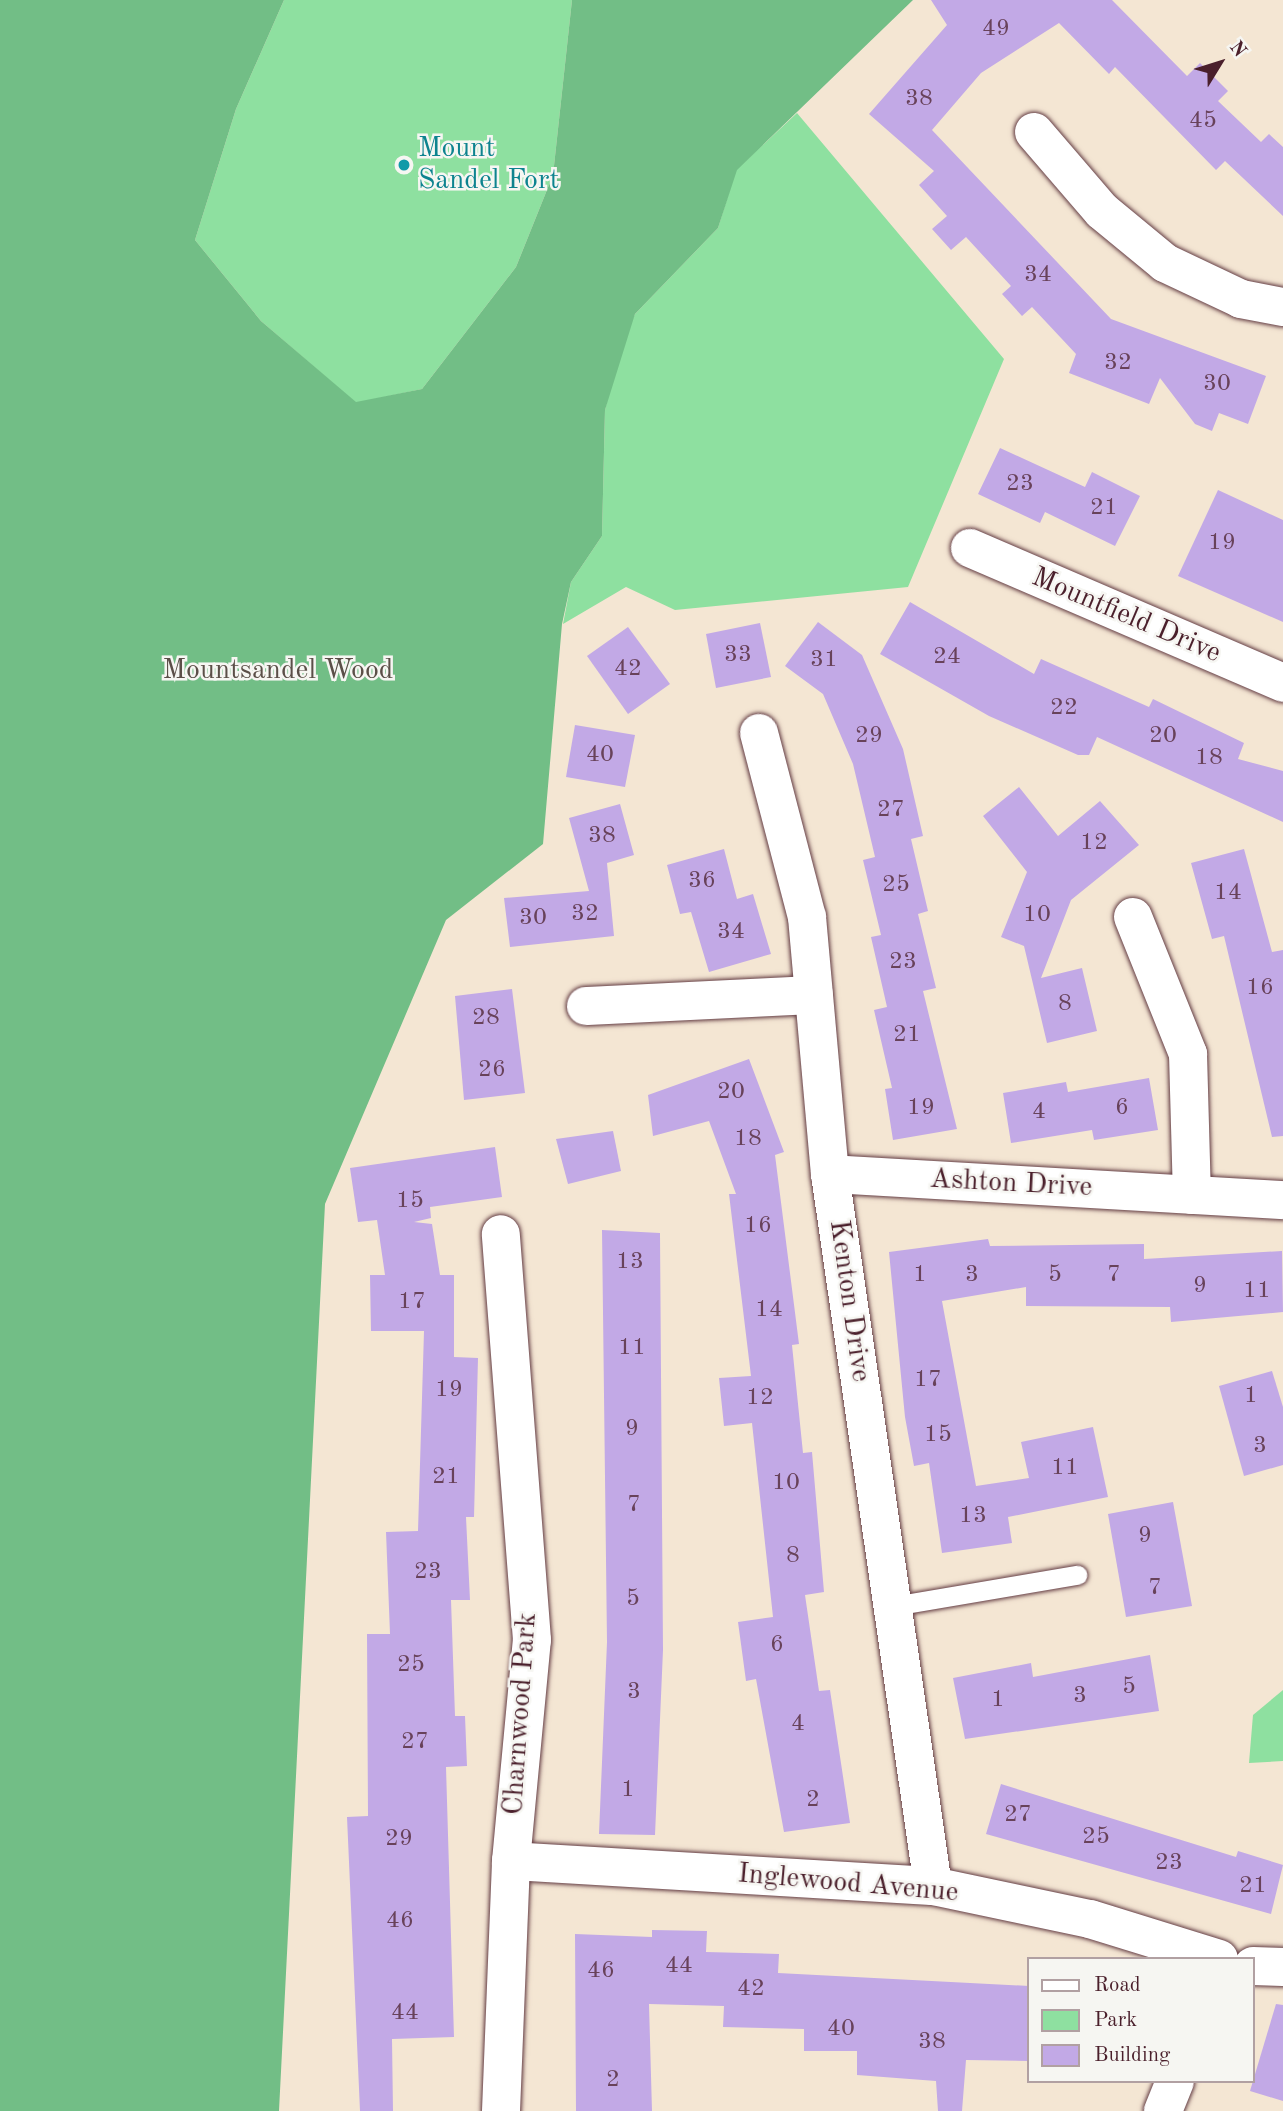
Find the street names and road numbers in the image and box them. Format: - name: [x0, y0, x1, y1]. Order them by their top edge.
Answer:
- street label: Mountfield Drive: [1026, 561, 1226, 671]
- street label: Ashton Drive: [929, 1163, 1093, 1205]
- street label: Kenton Drive: [821, 1218, 877, 1384]
- street label: Charnwood Park: [497, 1612, 545, 1816]
- street label: Inglewood Avenue: [736, 1858, 960, 1910]

